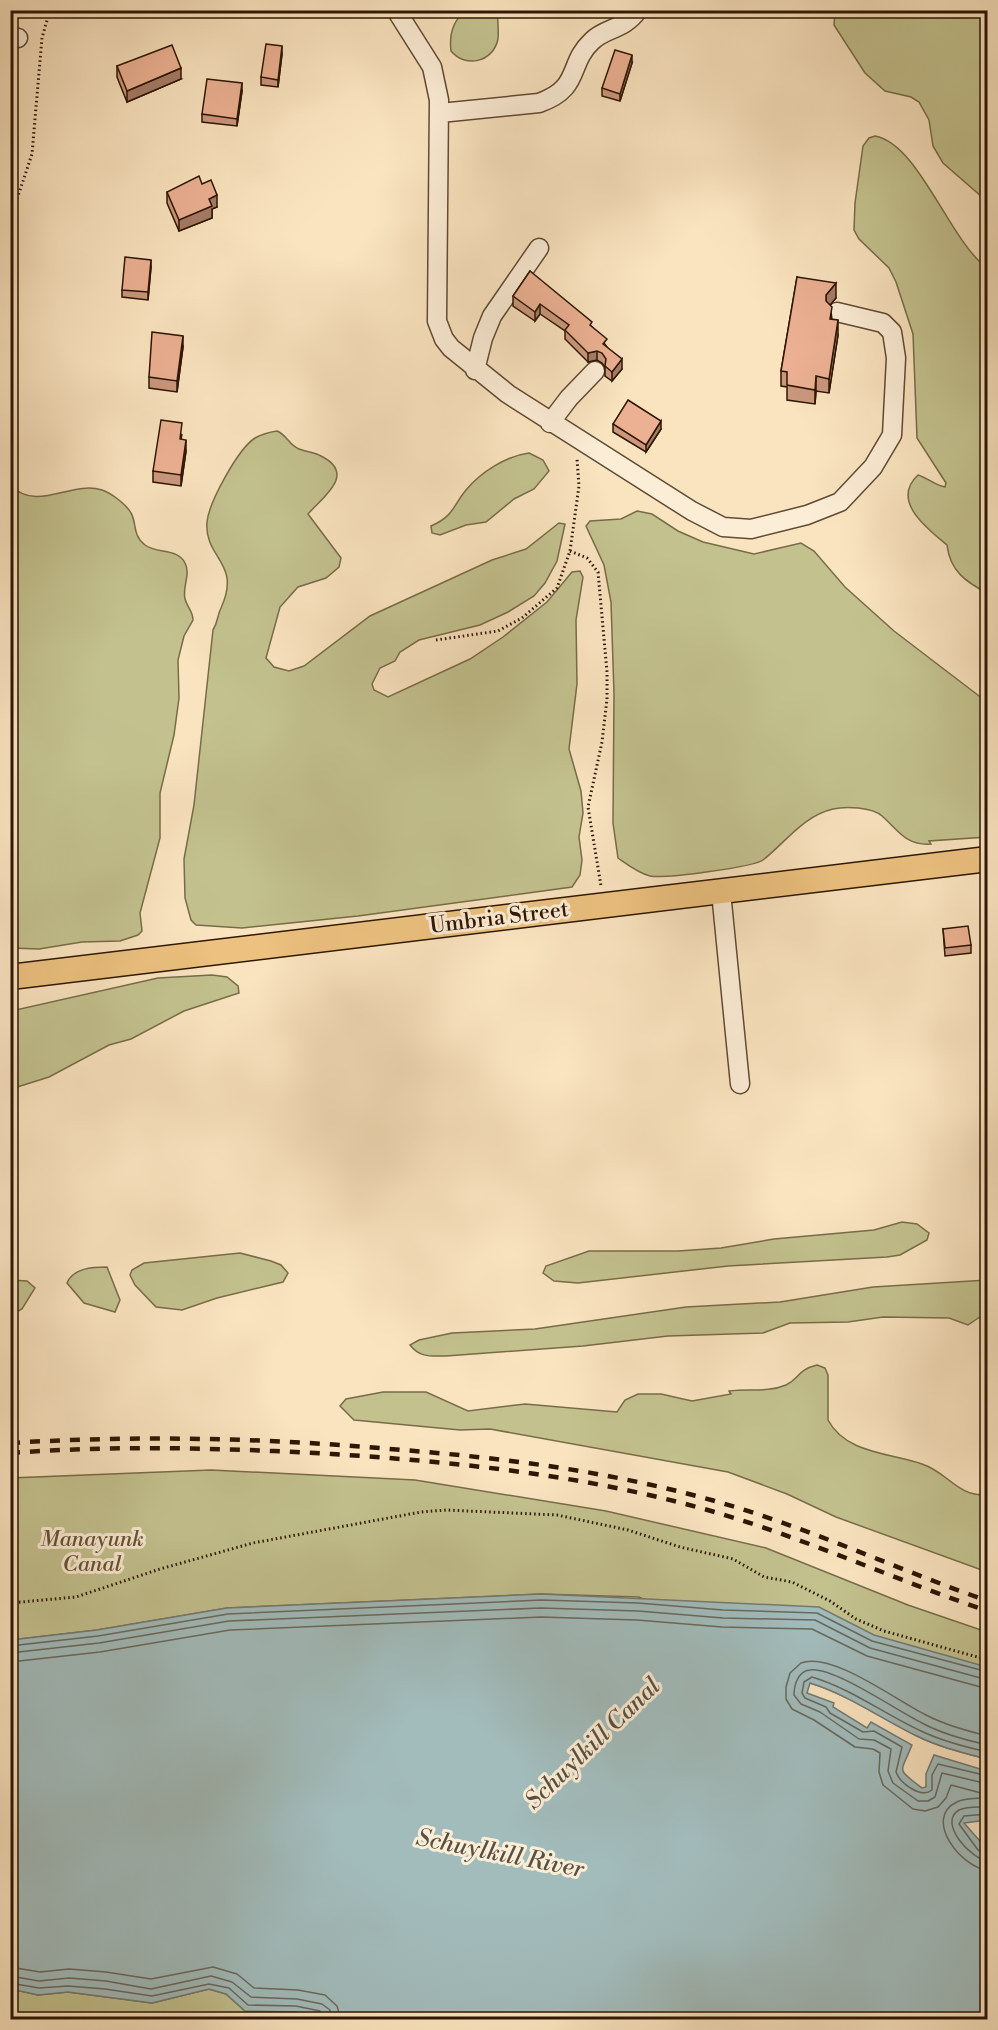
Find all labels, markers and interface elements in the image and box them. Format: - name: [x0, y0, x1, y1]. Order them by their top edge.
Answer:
- street label: Umbria Street: [428, 896, 570, 940]
- park label: Manayunk Canal: [40, 1526, 144, 1578]
- water label: Schuylkill Canal: [519, 1671, 667, 1816]
- water label: Schuylkill River: [413, 1823, 587, 1885]

